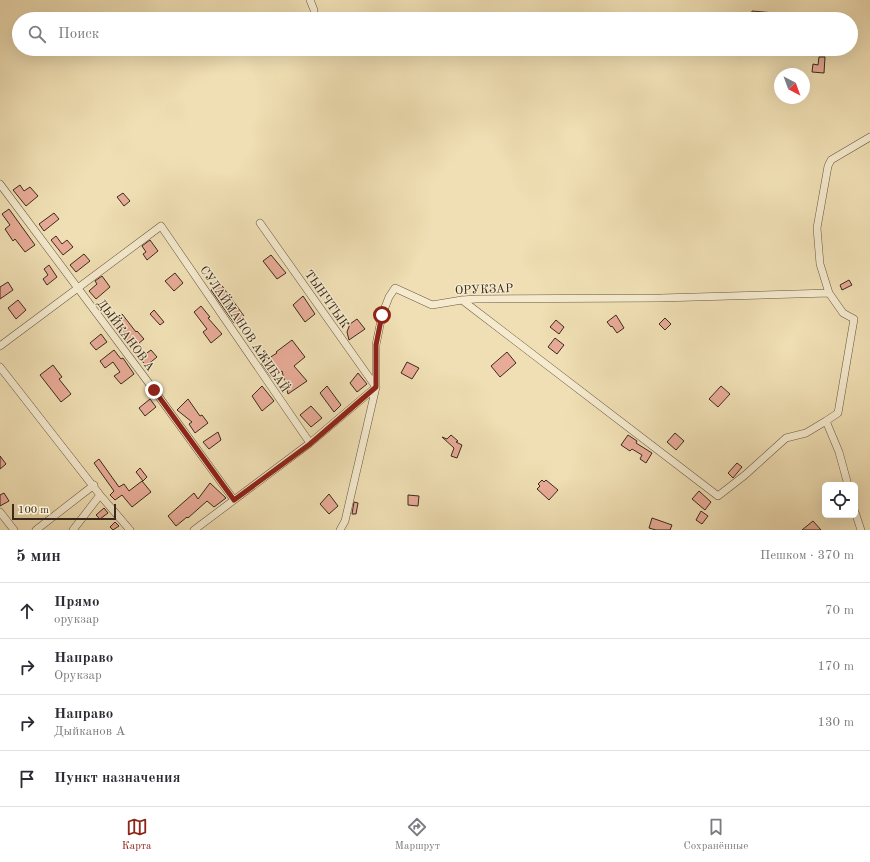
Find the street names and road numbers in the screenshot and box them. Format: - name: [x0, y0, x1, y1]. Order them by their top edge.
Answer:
- street label: СУЛАЙМАНОВ АЖИБАЙ: [197, 262, 293, 395]
- street label: ТЫНЧТЫК: [302, 268, 351, 331]
- street label: ОРУКЗАР: [455, 283, 514, 297]
- street label: ДЫЙКАНОВ А: [94, 296, 158, 374]

